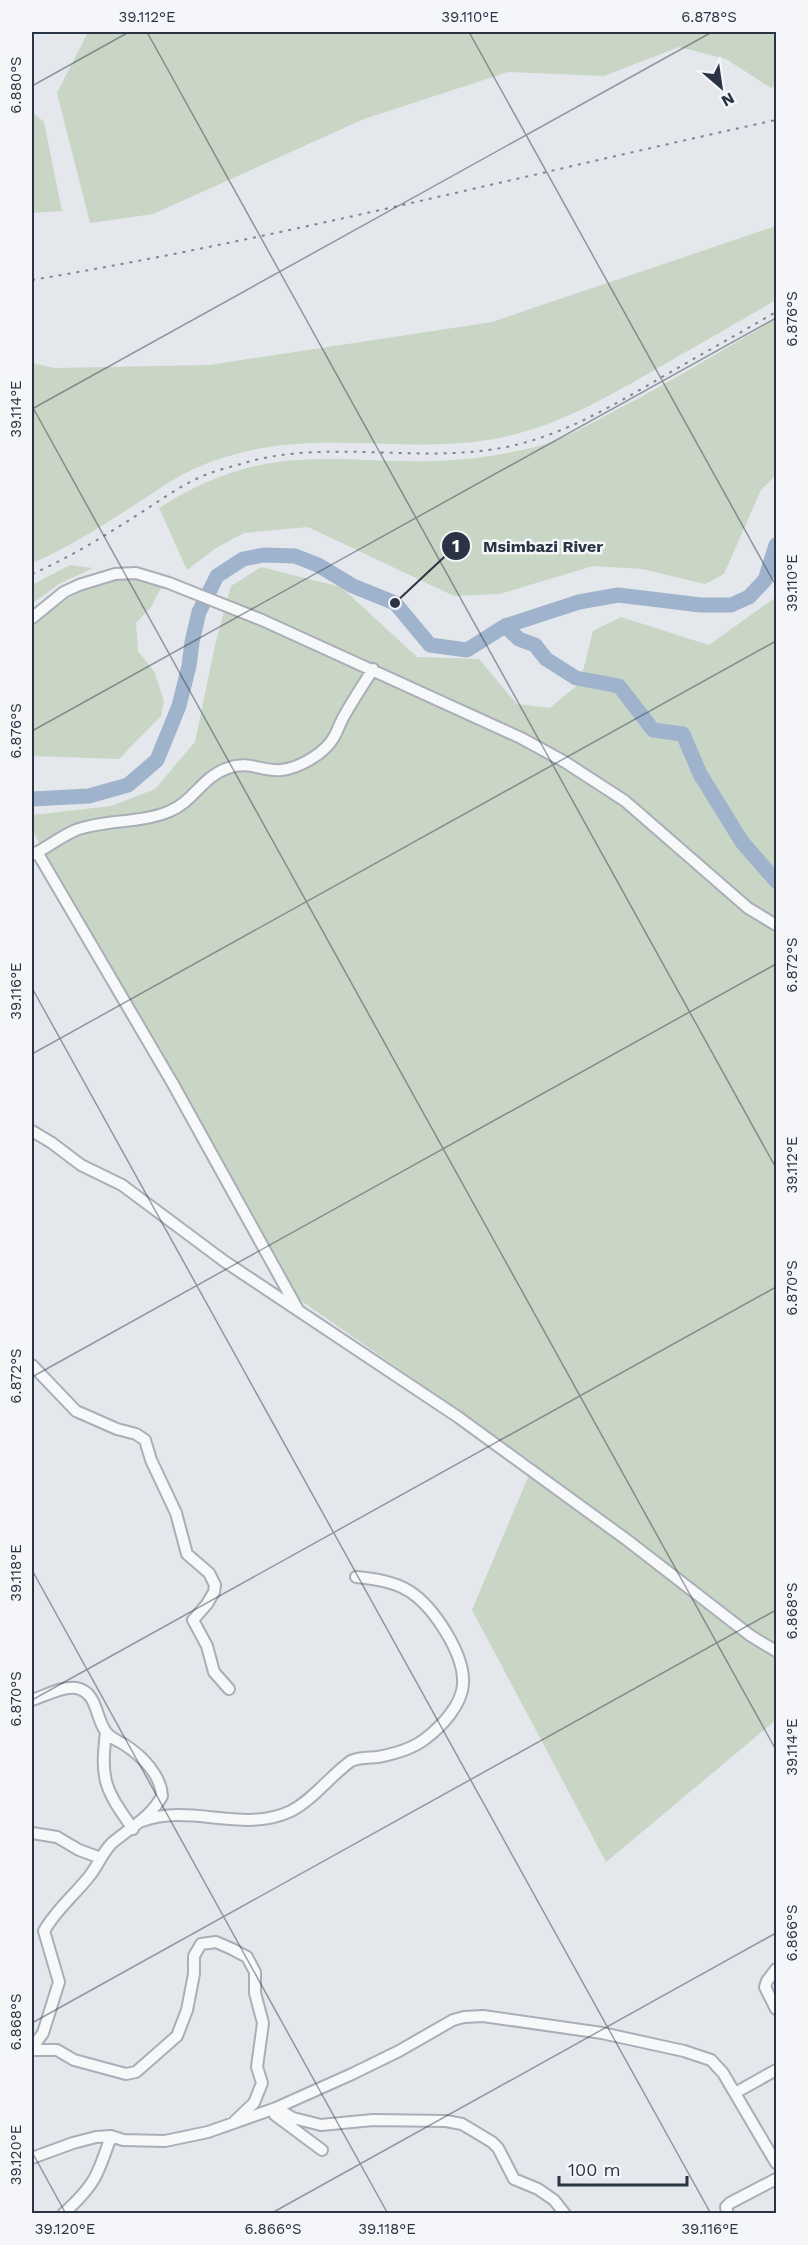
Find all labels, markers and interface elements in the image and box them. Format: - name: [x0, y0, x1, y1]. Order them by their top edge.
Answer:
- text: 39.112°E: [119, 8, 175, 26]
- text: 39.110°E: [441, 8, 499, 26]
- text: 6.878°S: [681, 8, 737, 26]
- text: 6.880°S: [7, 56, 25, 114]
- north arrow: [691, 57, 751, 117]
- text: N: [718, 88, 738, 111]
- text: 6.876°S: [783, 291, 801, 347]
- text: 39.114°E: [7, 380, 25, 438]
- callout: Msimbazi River: [441, 529, 615, 563]
- text: 1: [452, 535, 460, 556]
- text: Msimbazi River: [483, 537, 603, 556]
- text: 39.110°E: [783, 554, 801, 612]
- text: 6.876°S: [7, 703, 25, 759]
- text: 6.872°S: [783, 937, 801, 993]
- text: 39.116°E: [7, 962, 25, 1020]
- text: 39.112°E: [783, 1137, 801, 1193]
- text: 6.870°S: [783, 1260, 801, 1316]
- text: 6.872°S: [7, 1348, 25, 1404]
- text: 39.118°E: [7, 1544, 25, 1602]
- text: 6.868°S: [783, 1582, 801, 1640]
- text: 6.870°S: [7, 1671, 25, 1727]
- text: 39.114°E: [783, 1718, 801, 1776]
- text: 6.866°S: [783, 1904, 801, 1962]
- text: 6.868°S: [7, 1993, 25, 2051]
- text: 39.120°E: [7, 2125, 25, 2185]
- scale bar: [559, 2149, 686, 2187]
- text: 100 m: [568, 2159, 621, 2180]
- text: 39.120°E: [35, 2220, 95, 2238]
- text: 6.866°S: [244, 2220, 302, 2238]
- text: 39.118°E: [358, 2220, 416, 2238]
- text: 39.116°E: [681, 2220, 739, 2238]

